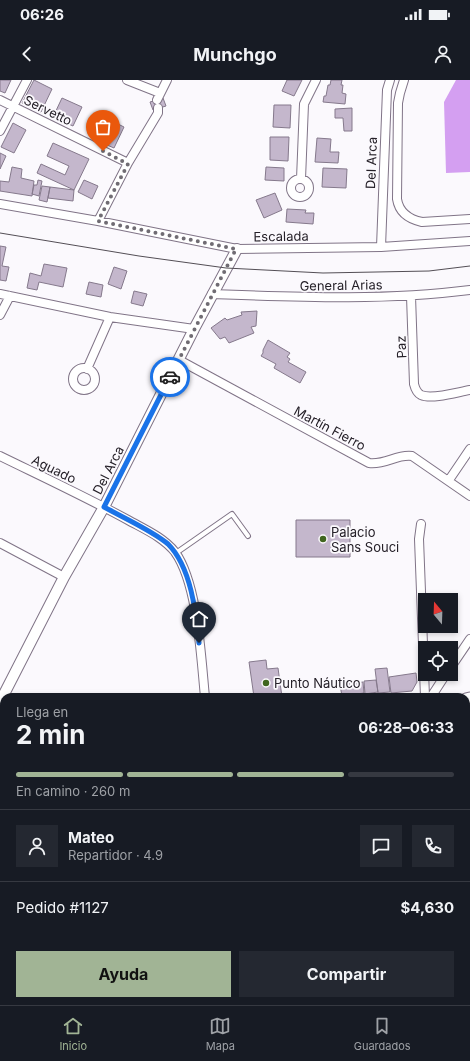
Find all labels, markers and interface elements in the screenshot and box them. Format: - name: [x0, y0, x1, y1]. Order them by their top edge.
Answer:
- text: 06:26: [20, 5, 64, 24]
- icon: back: [16, 43, 38, 65]
- icon: person: [432, 43, 454, 65]
- text: Munchgo: [193, 44, 277, 65]
- street label: Servetto: [21, 92, 75, 129]
- pin: [86, 110, 120, 151]
- icon: bag: [92, 116, 114, 138]
- street label: Del Arca: [362, 137, 380, 189]
- street label: Escalada: [253, 228, 309, 244]
- street label: General Arias: [299, 276, 383, 294]
- street label: Paz: [393, 335, 409, 359]
- courier: [150, 357, 190, 397]
- icon: car: [159, 366, 181, 388]
- street label: Martín Fierro: [291, 402, 369, 454]
- street label: Del Arca: [89, 443, 127, 497]
- street label: Aguado: [29, 451, 79, 487]
- place label: Palacio Sans Souci: [331, 524, 399, 555]
- marker: Palacio Sans Souci: [318, 534, 328, 544]
- north arrow: [418, 593, 458, 633]
- map controls: [418, 593, 458, 681]
- pin: [182, 602, 216, 643]
- icon: home: [188, 608, 210, 630]
- button: locate: [418, 641, 458, 681]
- place label: Punto Náutico: [274, 675, 361, 691]
- marker: Punto Náutico: [261, 678, 271, 688]
- text: Llega en: [16, 704, 68, 720]
- text: 06:28–06:33: [358, 718, 454, 737]
- text: 2 min: [16, 719, 86, 750]
- text: En camino · 260 m: [16, 783, 130, 799]
- button: person: [16, 825, 58, 867]
- button: chat: [360, 825, 402, 867]
- button: phone: [412, 825, 454, 867]
- text: Mateo: [68, 828, 114, 847]
- text: Repartidor · 4.9: [68, 847, 163, 863]
- text: Pedido #1127: [16, 898, 109, 917]
- text: $4,630: [400, 898, 454, 917]
- button: Ayuda: [16, 951, 231, 997]
- button: Compartir: [239, 951, 454, 997]
- tab: Inicio: [59, 1015, 87, 1053]
- tab: Mapa: [206, 1015, 235, 1053]
- tab: Guardados: [354, 1015, 411, 1053]

